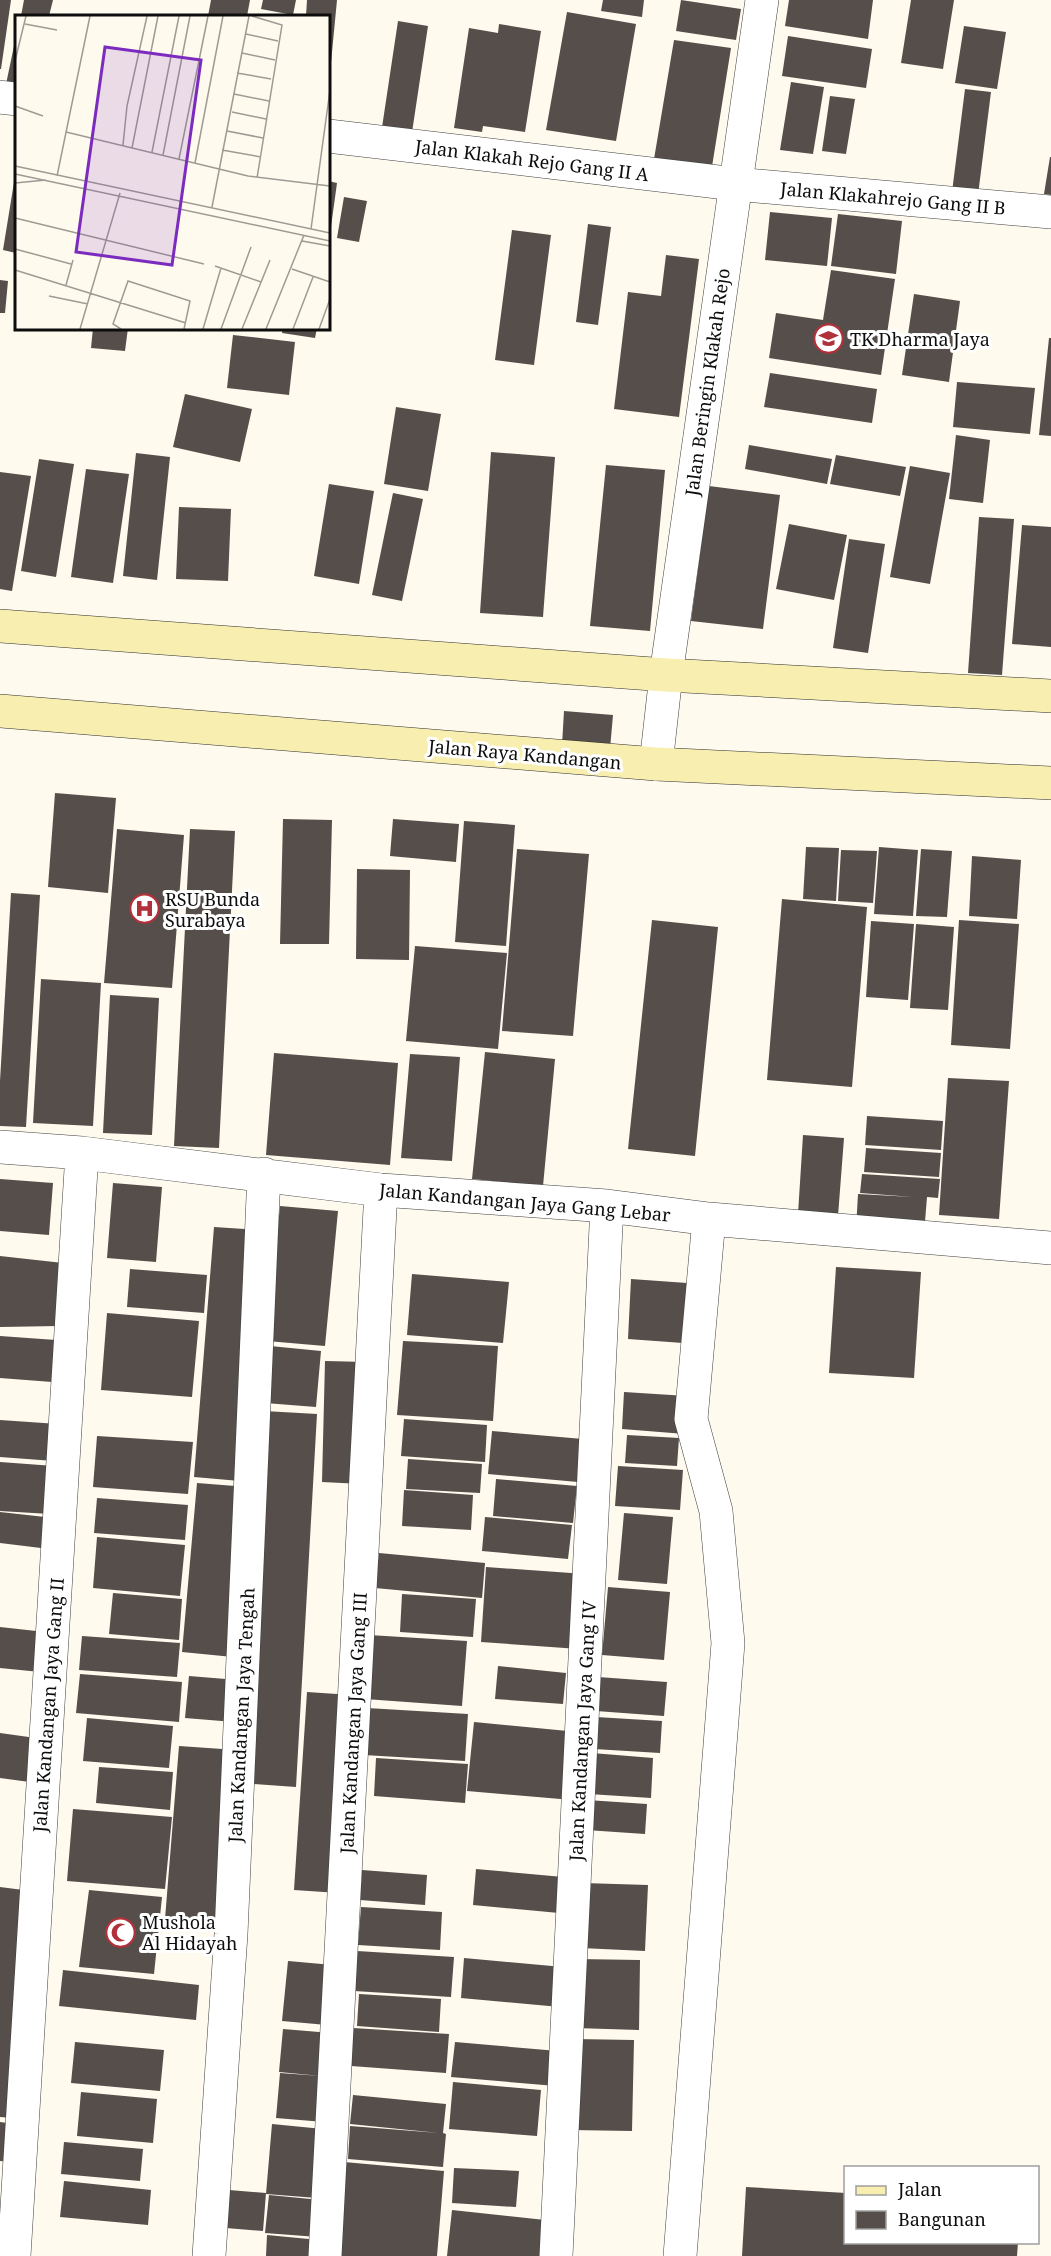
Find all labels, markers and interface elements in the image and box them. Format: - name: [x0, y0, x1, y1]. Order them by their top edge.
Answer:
- inset map: [15, 15, 330, 330]
- street label: Jalan Klakah Rejo Gang II A: [413, 134, 650, 186]
- street label: Jalan Klakahrejo Gang II B: [778, 176, 1007, 220]
- street label: Jalan Beringin Klakah Rejo: [679, 267, 735, 498]
- school or university icon: TK Dharma Jaya: [813, 323, 845, 355]
- place label: TK Dharma Jaya: [850, 327, 990, 351]
- street label: Jalan Raya Kandangan: [426, 734, 623, 774]
- place label: RSU Bunda Surabaya: [165, 887, 260, 932]
- hospital icon: RSU Bunda Surabaya: [128, 893, 160, 925]
- street label: Jalan Kandangan Jaya Gang Lebar: [377, 1177, 672, 1227]
- street label: Jalan Kandangan Jaya Gang II: [27, 1577, 69, 1834]
- street label: Jalan Kandangan Jaya Tengah: [222, 1587, 260, 1844]
- street label: Jalan Kandangan Jaya Gang III: [334, 1592, 372, 1855]
- street label: Jalan Kandangan Jaya Gang IV: [563, 1599, 601, 1863]
- place label: Mushola Al Hidayah: [142, 1910, 238, 1955]
- mosque icon: Mushola Al Hidayah: [105, 1916, 137, 1948]
- legend: [844, 2166, 1039, 2244]
- text: Jalan: [897, 2177, 942, 2201]
- text: Bangunan: [898, 2207, 986, 2231]

